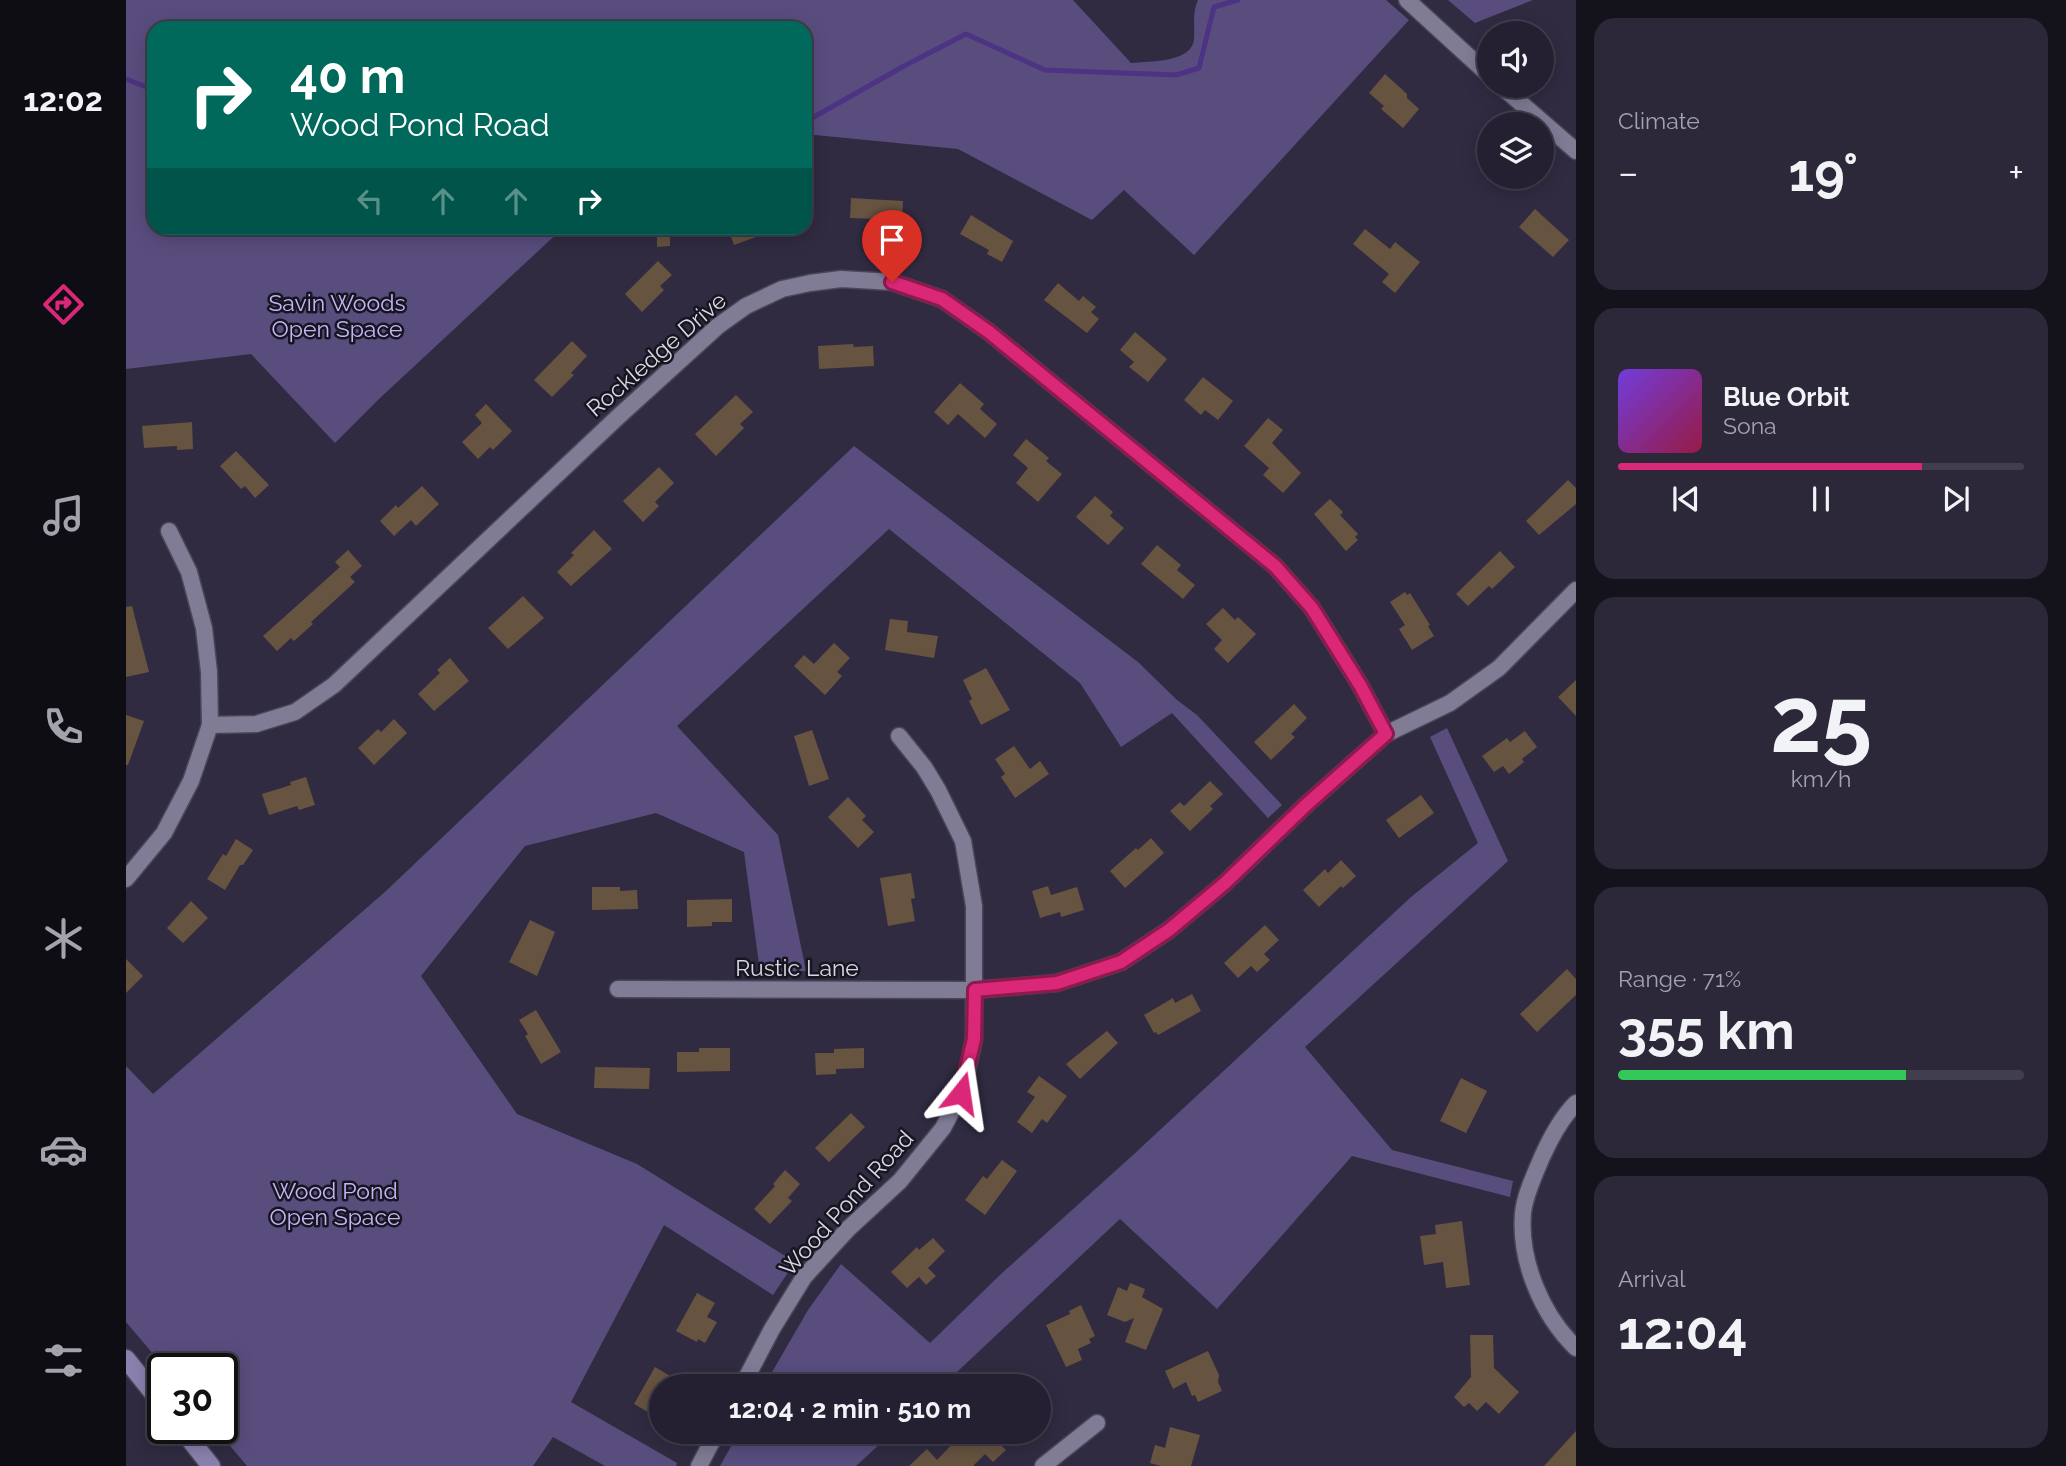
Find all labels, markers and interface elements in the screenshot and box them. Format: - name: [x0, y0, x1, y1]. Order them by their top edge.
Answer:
- map controls: [1477, 21, 1554, 189]
- button: sound: [1477, 21, 1554, 98]
- text: 40 m: [290, 47, 405, 104]
- icon: right: [175, 49, 266, 140]
- text: 12:02: [23, 81, 103, 118]
- text: Wood Pond Road: [290, 106, 550, 143]
- text: Climate: [1618, 107, 1700, 134]
- button: layers: [1477, 112, 1554, 189]
- text: 19°: [1789, 142, 1858, 203]
- text: −: [1618, 150, 1638, 195]
- text: +: [2008, 150, 2024, 195]
- icon: left: [351, 182, 389, 220]
- icon: ahead: [424, 182, 462, 220]
- icon: ahead: [497, 182, 535, 220]
- icon: right: [570, 182, 608, 220]
- pin: [862, 210, 922, 282]
- icon: arrive: [873, 221, 911, 259]
- icon: directions: [39, 280, 88, 329]
- street label: Rockledge Drive: [581, 286, 731, 422]
- park label: Savin Woods Open Space: [268, 289, 406, 342]
- text: Blue Orbit: [1723, 382, 1850, 412]
- text: Sona: [1723, 412, 1777, 439]
- icon: previous: [1667, 480, 1705, 518]
- icon: pause: [1802, 480, 1840, 518]
- icon: next: [1937, 480, 1975, 518]
- icon: music: [39, 491, 88, 540]
- text: 25: [1770, 666, 1872, 773]
- icon: phone: [39, 702, 88, 751]
- text: km/h: [1791, 765, 1851, 792]
- icon: climate: [39, 914, 88, 963]
- street label: Rustic Lane: [735, 954, 859, 981]
- text: Range · 71%: [1618, 965, 1741, 992]
- text: 355 km: [1618, 1000, 1795, 1061]
- position arrow: [924, 1056, 998, 1130]
- icon: car: [39, 1125, 88, 1174]
- street label: Wood Pond Road: [774, 1125, 918, 1281]
- park label: Wood Pond Open Space: [270, 1177, 400, 1230]
- text: Arrival: [1618, 1265, 1685, 1292]
- text: 12:04: [1618, 1300, 1747, 1361]
- icon: filters: [39, 1336, 88, 1385]
- speed limit sign: 30: [147, 1353, 238, 1444]
- text: 12:04 · 2 min · 510 m: [729, 1394, 971, 1424]

